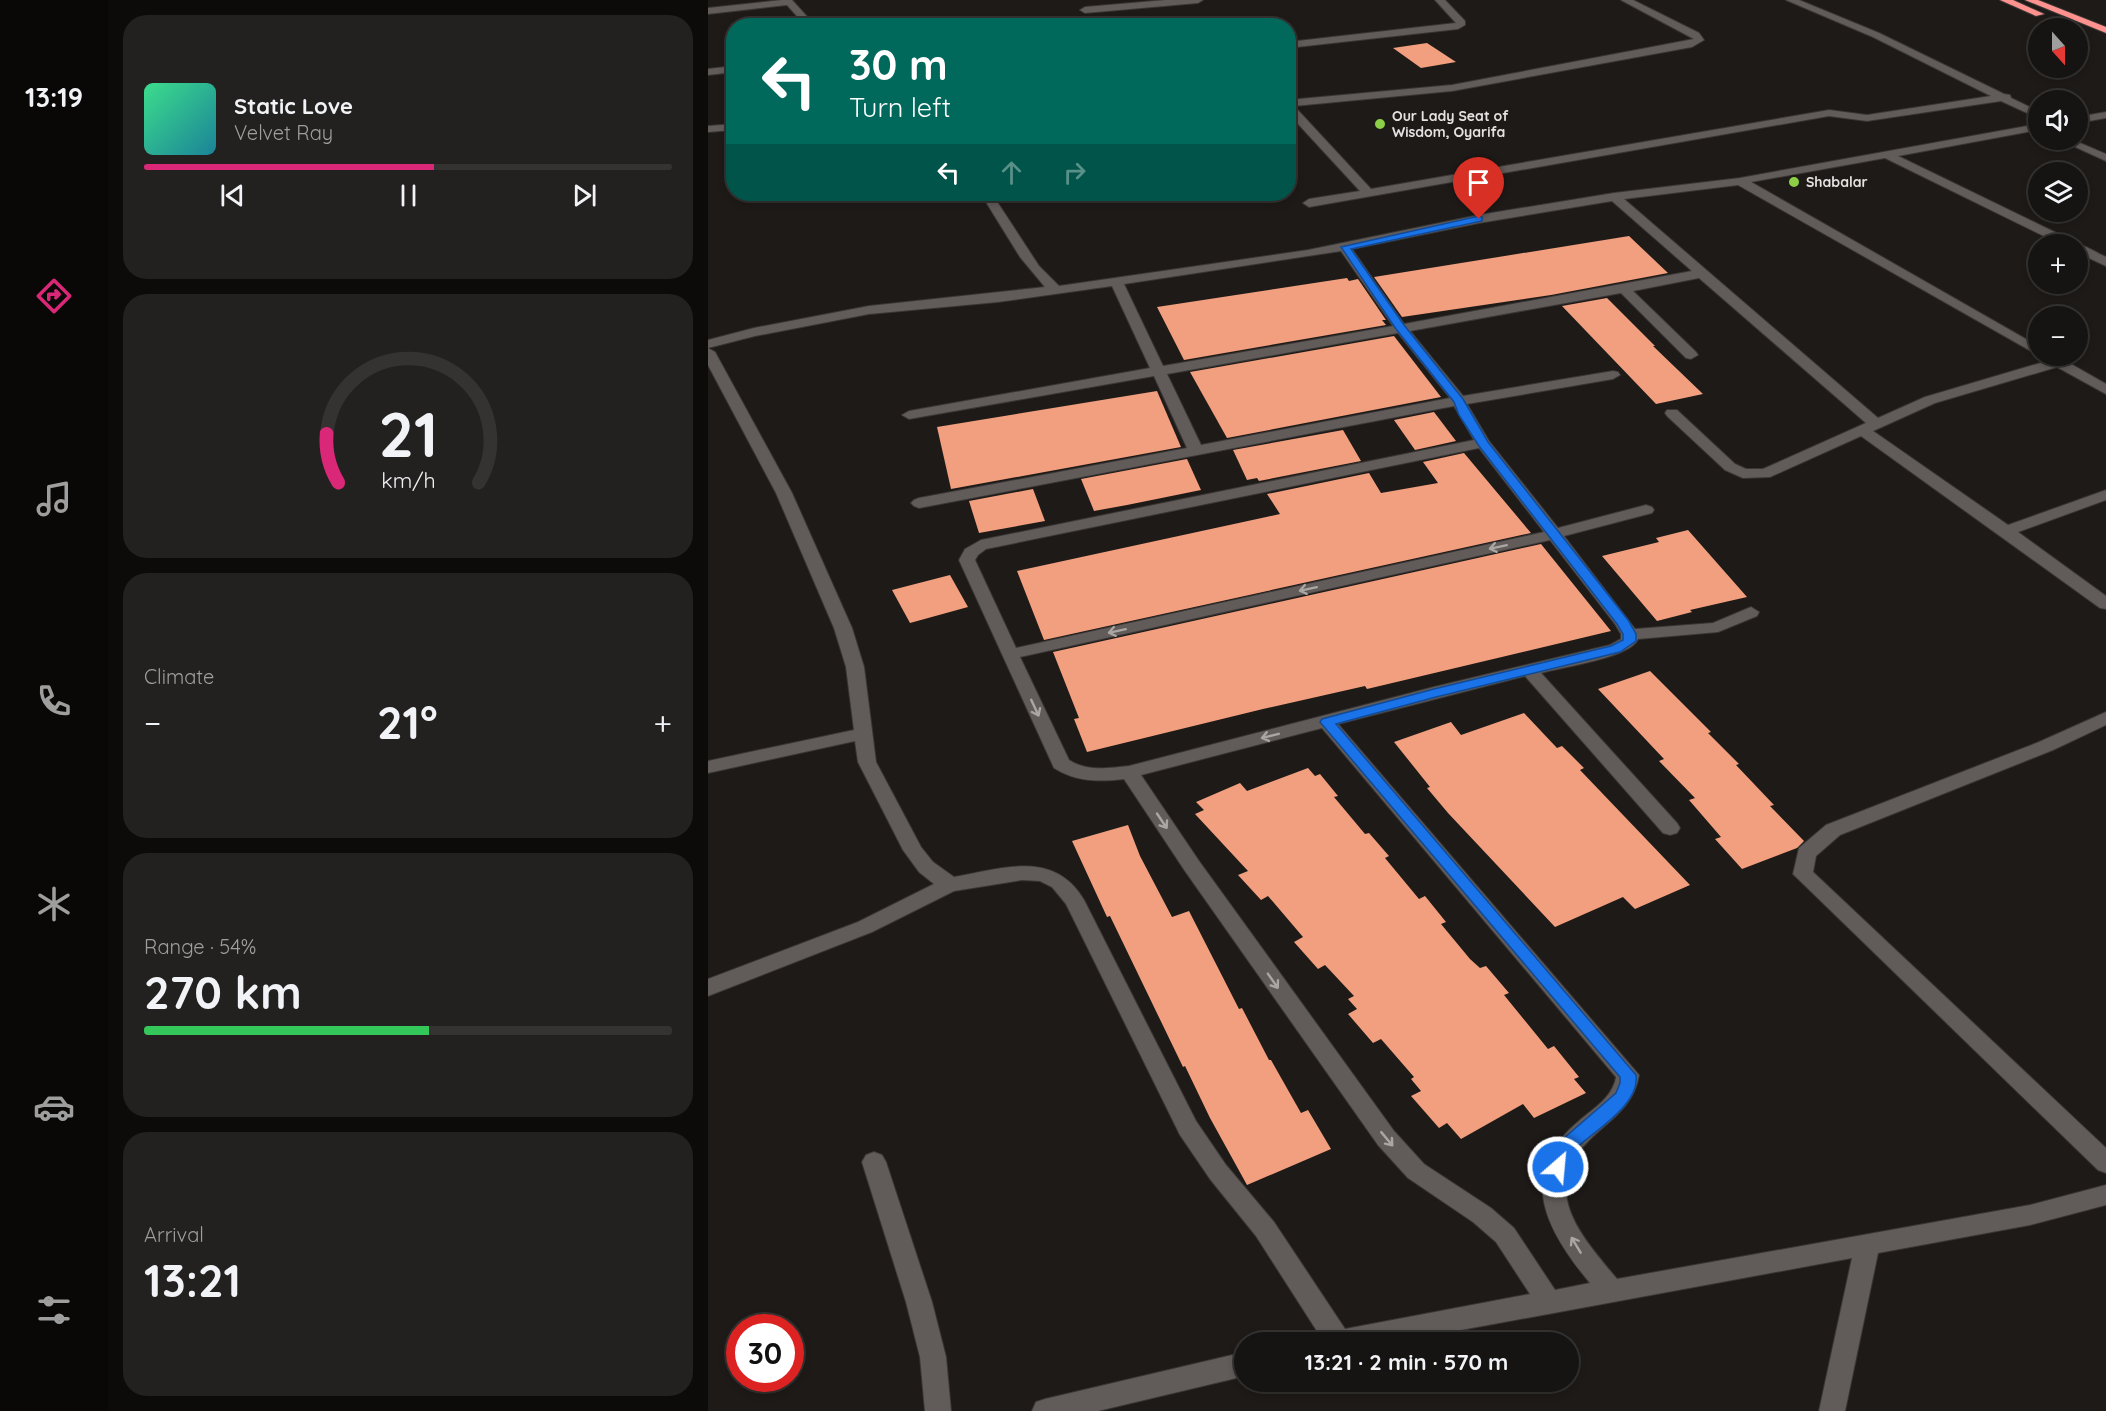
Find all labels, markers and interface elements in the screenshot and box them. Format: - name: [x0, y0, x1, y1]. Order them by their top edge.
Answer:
- north arrow: [2028, 18, 2088, 78]
- map controls: [2028, 18, 2088, 366]
- text: 30 m: [849, 38, 948, 91]
- icon: left: [750, 42, 828, 120]
- text: 13:19: [25, 80, 83, 114]
- text: Turn left: [849, 90, 951, 124]
- button: sound: [2028, 90, 2088, 150]
- text: Static Love: [234, 92, 353, 120]
- place label: Our Lady Seat of Wisdom, Oyarifa: [1392, 107, 1509, 141]
- marker: Our Lady Seat of Wisdom, Oyarifa: [1373, 117, 1387, 131]
- text: Velvet Ray: [234, 120, 333, 145]
- icon: left: [932, 156, 965, 189]
- icon: ahead: [995, 156, 1028, 189]
- icon: right: [1058, 156, 1091, 189]
- pin: [1453, 157, 1504, 219]
- button: layers: [2028, 162, 2088, 222]
- icon: arrive: [1462, 166, 1495, 199]
- place label: Shabalar: [1806, 173, 1868, 191]
- marker: Shabalar: [1787, 175, 1801, 189]
- icon: previous: [216, 179, 249, 212]
- icon: pause: [392, 179, 425, 212]
- icon: next: [568, 179, 601, 212]
- button: +: [2028, 234, 2088, 294]
- icon: directions: [33, 275, 75, 317]
- button: −: [2028, 306, 2088, 366]
- text: 21: [378, 395, 438, 473]
- text: km/h: [381, 468, 435, 494]
- icon: music: [33, 478, 75, 520]
- one-way arrow: [1489, 542, 1508, 553]
- one-way arrow: [1299, 584, 1318, 595]
- one-way arrow: [1108, 626, 1128, 637]
- text: Climate: [144, 664, 214, 689]
- icon: phone: [33, 680, 75, 722]
- text: 21°: [377, 694, 438, 750]
- one-way arrow: [1030, 698, 1042, 716]
- text: −: [144, 702, 161, 743]
- text: +: [653, 702, 672, 743]
- one-way arrow: [1261, 731, 1280, 743]
- one-way arrow: [1156, 812, 1168, 829]
- icon: climate: [33, 883, 75, 925]
- text: Range · 54%: [144, 934, 256, 959]
- text: 270 km: [144, 964, 302, 1020]
- one-way arrow: [1267, 973, 1279, 989]
- icon: car: [33, 1086, 75, 1128]
- one-way arrow: [1381, 1131, 1394, 1147]
- position arrow: [1526, 1135, 1590, 1199]
- text: Arrival: [144, 1222, 204, 1247]
- one-way arrow: [1570, 1237, 1582, 1254]
- text: 13:21: [144, 1252, 241, 1308]
- icon: filters: [33, 1289, 75, 1331]
- speed limit sign: 30: [726, 1314, 804, 1392]
- text: 13:21 · 2 min · 570 m: [1305, 1348, 1508, 1376]

